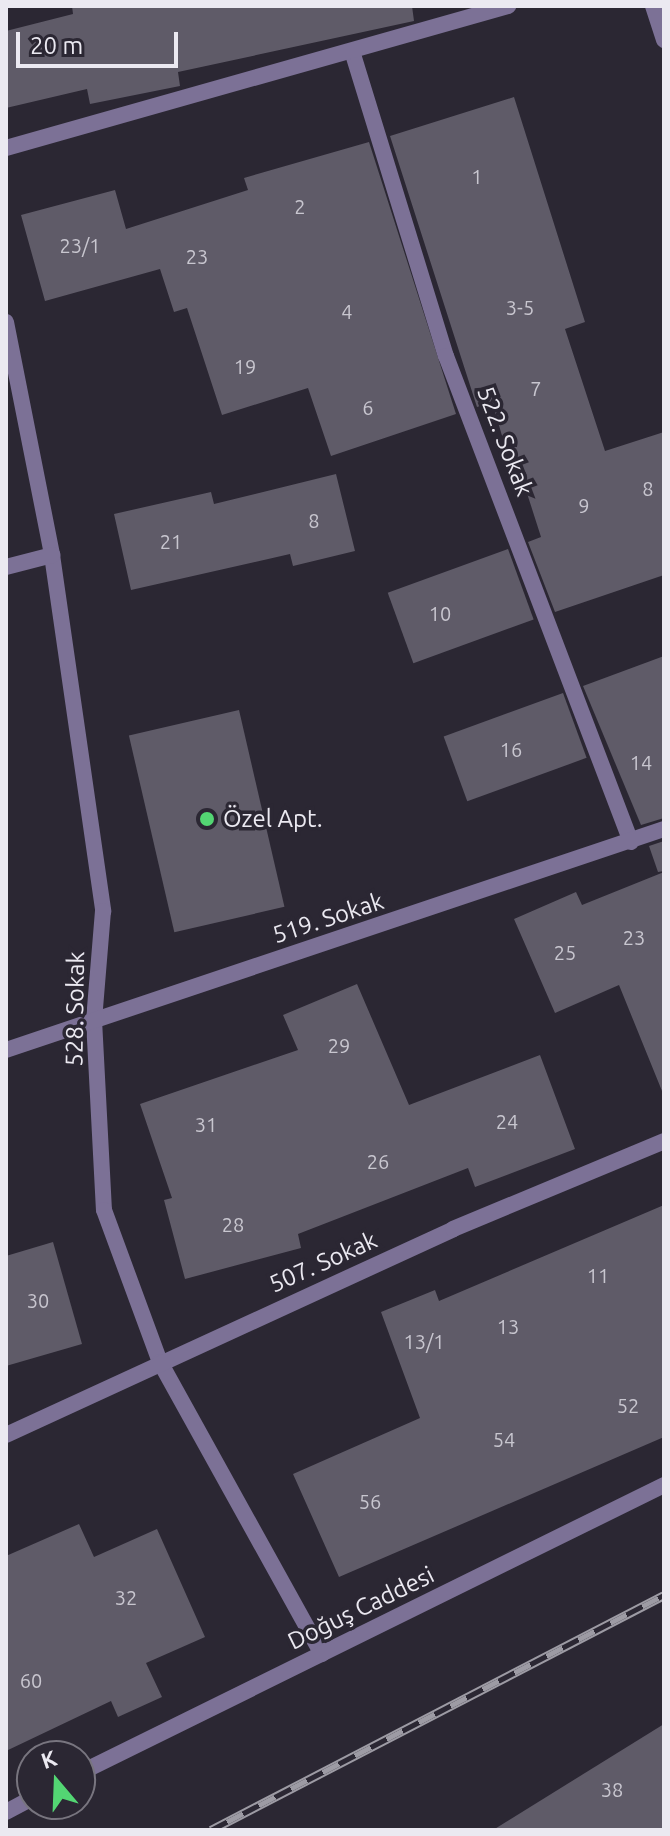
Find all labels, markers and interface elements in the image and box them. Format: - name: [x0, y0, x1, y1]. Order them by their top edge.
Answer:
- scale bar: [20, 16, 182, 66]
- text: 20 m: [30, 32, 83, 59]
- house number: 1: [471, 164, 483, 188]
- house number: 2: [294, 194, 306, 218]
- house number: 23/1: [59, 233, 101, 257]
- house number: 23: [186, 244, 208, 268]
- house number: 3-5: [506, 295, 534, 319]
- house number: 4: [341, 299, 353, 323]
- house number: 19: [234, 354, 256, 378]
- house number: 7: [530, 376, 542, 400]
- street label: 522. Sokak: [471, 382, 539, 500]
- house number: 6: [362, 395, 374, 419]
- house number: 8: [642, 476, 654, 500]
- house number: 9: [578, 493, 590, 517]
- house number: 8: [308, 508, 320, 532]
- house number: 21: [160, 529, 182, 553]
- house number: 10: [429, 601, 451, 625]
- house number: 16: [500, 737, 522, 761]
- house number: 14: [630, 750, 652, 774]
- place label: Özel Apt.: [223, 805, 323, 833]
- marker: Özel Apt.: [198, 810, 216, 828]
- street label: 519. Sokak: [269, 887, 387, 949]
- house number: 23: [623, 925, 645, 949]
- house number: 25: [554, 940, 576, 964]
- street label: 528. Sokak: [60, 951, 90, 1067]
- house number: 29: [328, 1033, 350, 1057]
- house number: 24: [496, 1109, 518, 1133]
- house number: 31: [195, 1112, 217, 1136]
- house number: 26: [367, 1149, 389, 1173]
- house number: 28: [222, 1212, 244, 1236]
- street label: 507. Sokak: [265, 1225, 381, 1299]
- house number: 11: [587, 1263, 609, 1287]
- house number: 30: [27, 1288, 49, 1312]
- house number: 13: [497, 1314, 519, 1338]
- house number: 13/1: [403, 1329, 445, 1353]
- house number: 52: [617, 1393, 639, 1417]
- house number: 54: [493, 1427, 515, 1451]
- house number: 56: [359, 1489, 381, 1513]
- street label: Doğuş Caddesi: [283, 1560, 439, 1656]
- house number: 32: [115, 1585, 137, 1609]
- house number: 60: [20, 1668, 42, 1692]
- north arrow: [16, 1740, 96, 1820]
- text: K: [38, 1745, 60, 1773]
- house number: 38: [601, 1777, 623, 1801]

